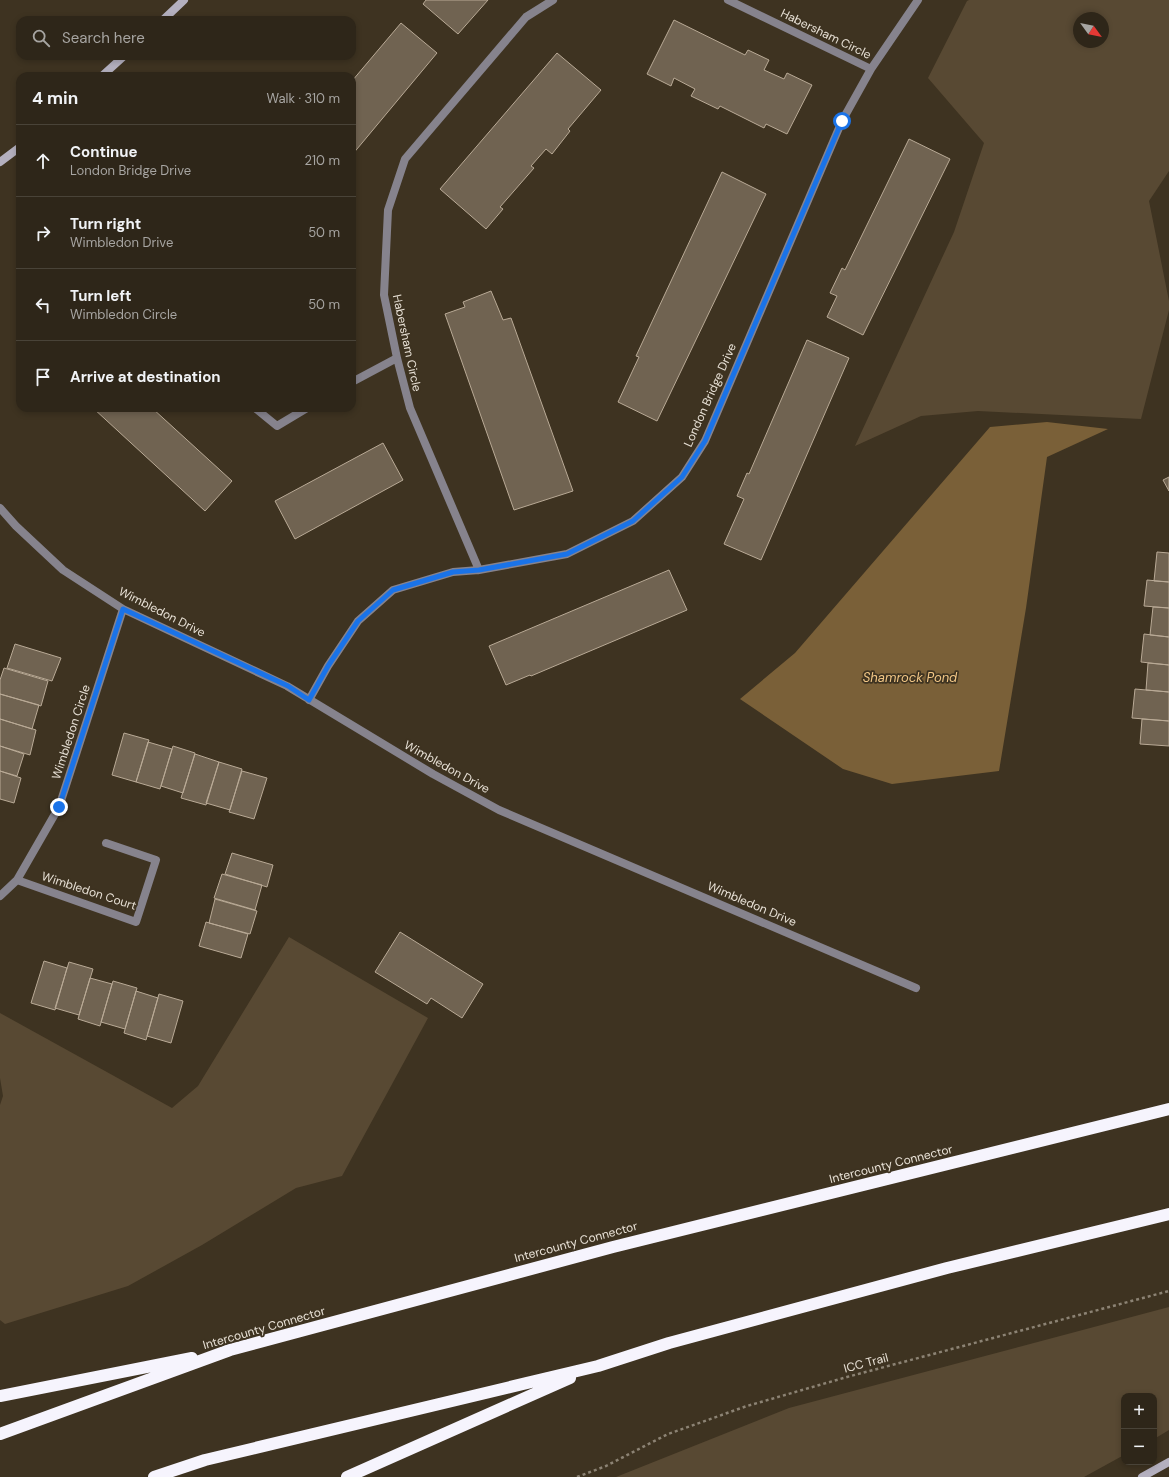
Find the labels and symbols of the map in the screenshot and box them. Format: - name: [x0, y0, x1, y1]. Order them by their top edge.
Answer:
- street label: Habersham Circle: [778, 5, 874, 63]
- north arrow: [1073, 12, 1109, 48]
- route start: [833, 112, 851, 130]
- street label: Habersham Circle: [389, 293, 425, 393]
- street label: London Bridge Drive: [680, 341, 740, 449]
- street label: Wimbledon Drive: [116, 583, 208, 641]
- water label: Shamrock Pond: [863, 669, 958, 686]
- street label: Wimbledon Circle: [48, 682, 94, 782]
- street label: Wimbledon Drive: [401, 737, 493, 797]
- route end: [50, 798, 68, 816]
- street label: Wimbledon Court: [40, 868, 139, 914]
- street label: Wimbledon Drive: [705, 878, 799, 930]
- street label: Intercounty Connector: [828, 1141, 955, 1187]
- street label: Intercounty Connector: [513, 1218, 640, 1266]
- street label: Intercounty Connector: [201, 1303, 328, 1353]
- street label: ICC Trail: [842, 1349, 890, 1377]

